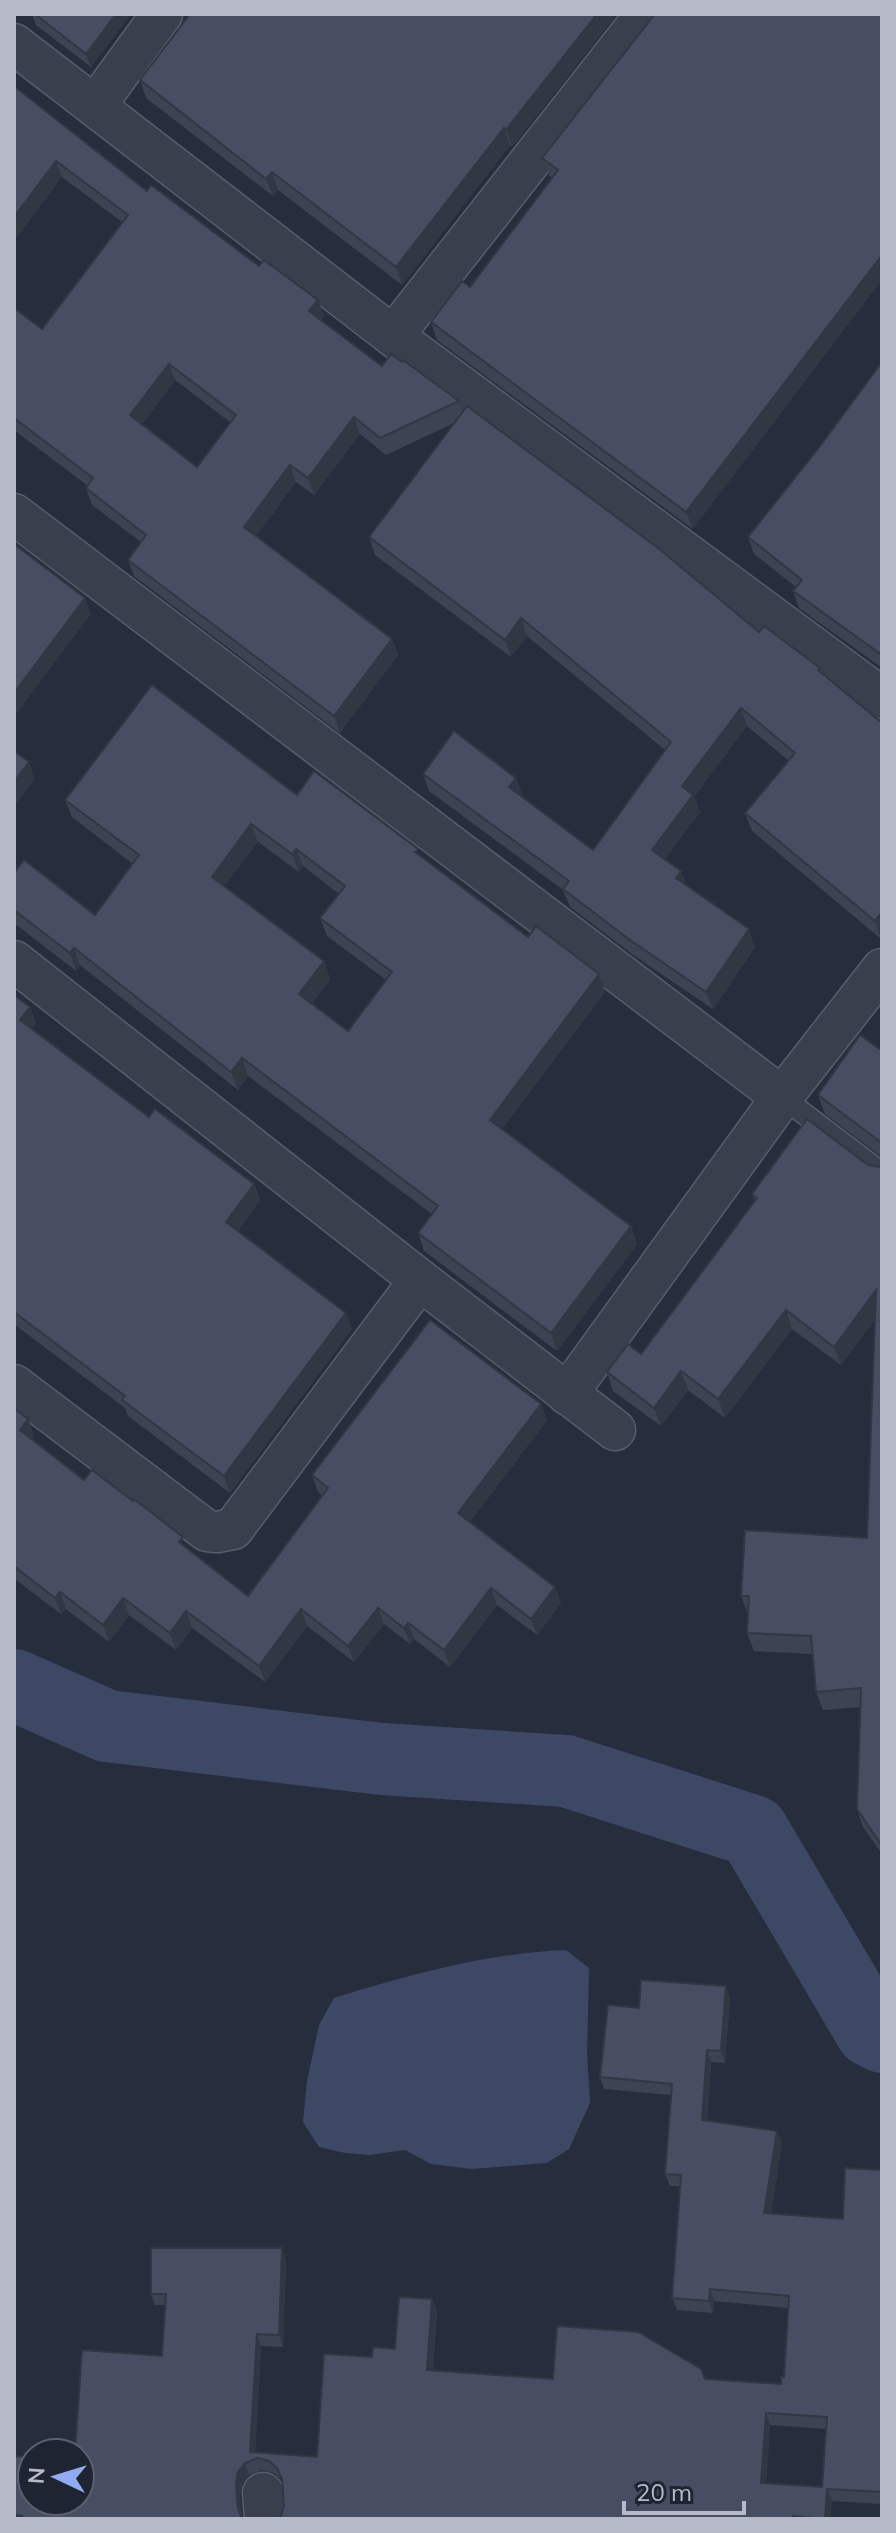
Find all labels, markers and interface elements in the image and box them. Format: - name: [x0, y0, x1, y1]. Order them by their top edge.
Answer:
- north arrow: [16, 2437, 96, 2517]
- scale bar: [624, 2465, 744, 2515]
- text: N: [22, 2466, 51, 2485]
- text: 20 m: [636, 2477, 692, 2507]

